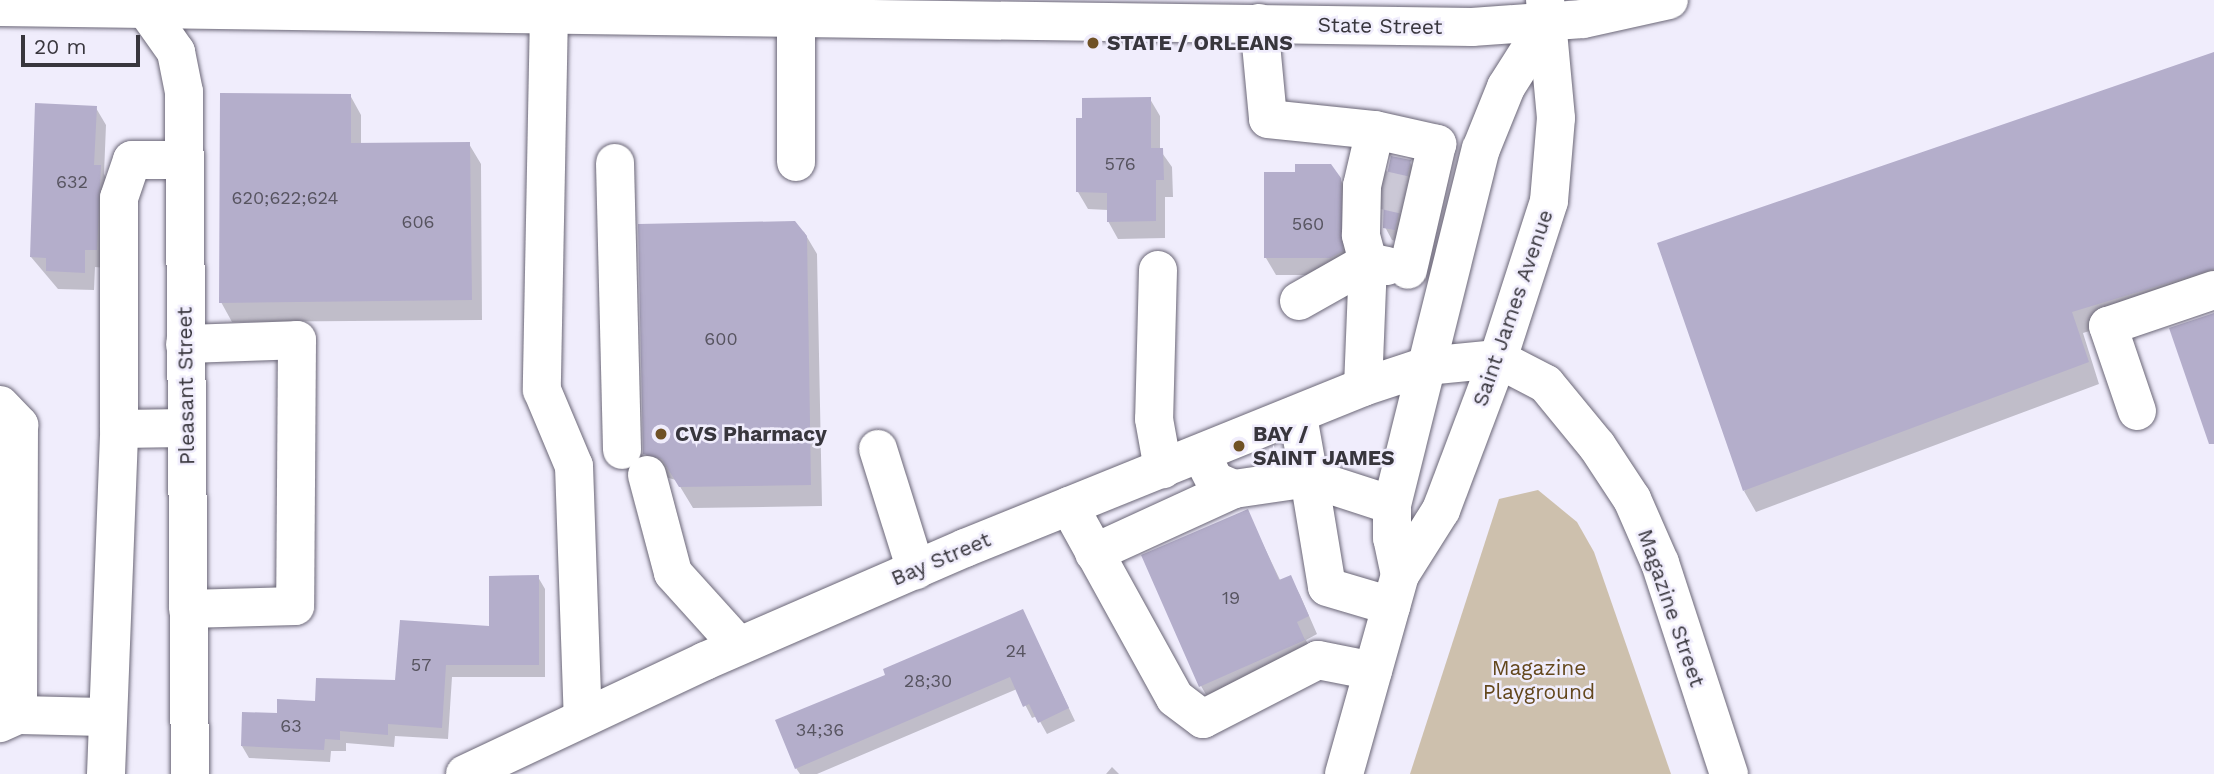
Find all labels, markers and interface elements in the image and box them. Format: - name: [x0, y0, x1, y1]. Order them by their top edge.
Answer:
- street label: State Street: [1317, 12, 1443, 40]
- scale bar: [24, 21, 144, 65]
- place label: STATE / ORLEANS: [1107, 30, 1293, 56]
- text: 20 m: [34, 34, 86, 59]
- marker: STATE / ORLEANS: [1085, 35, 1101, 51]
- house number: 576: [1104, 153, 1136, 175]
- house number: 632: [56, 171, 88, 193]
- house number: 620;622;624: [231, 187, 339, 209]
- street label: Saint James Avenue: [1467, 206, 1559, 410]
- house number: 606: [401, 211, 435, 233]
- house number: 560: [1292, 213, 1324, 235]
- street label: Pleasant Street: [172, 307, 200, 465]
- house number: 600: [704, 328, 738, 350]
- place label: CVS Pharmacy: [675, 421, 827, 447]
- place label: BAY / SAINT JAMES: [1253, 421, 1395, 471]
- marker: CVS Pharmacy: [653, 426, 669, 442]
- marker: BAY / SAINT JAMES: [1231, 438, 1247, 454]
- street label: Magazine Street: [1632, 526, 1710, 690]
- street label: Bay Street: [887, 527, 995, 591]
- house number: 19: [1222, 587, 1240, 609]
- house number: 24: [1006, 640, 1026, 662]
- house number: 57: [411, 654, 431, 676]
- park label: Magazine Playground: [1483, 655, 1595, 705]
- house number: 28;30: [904, 670, 952, 692]
- house number: 63: [280, 715, 302, 737]
- house number: 34;36: [796, 719, 844, 741]

